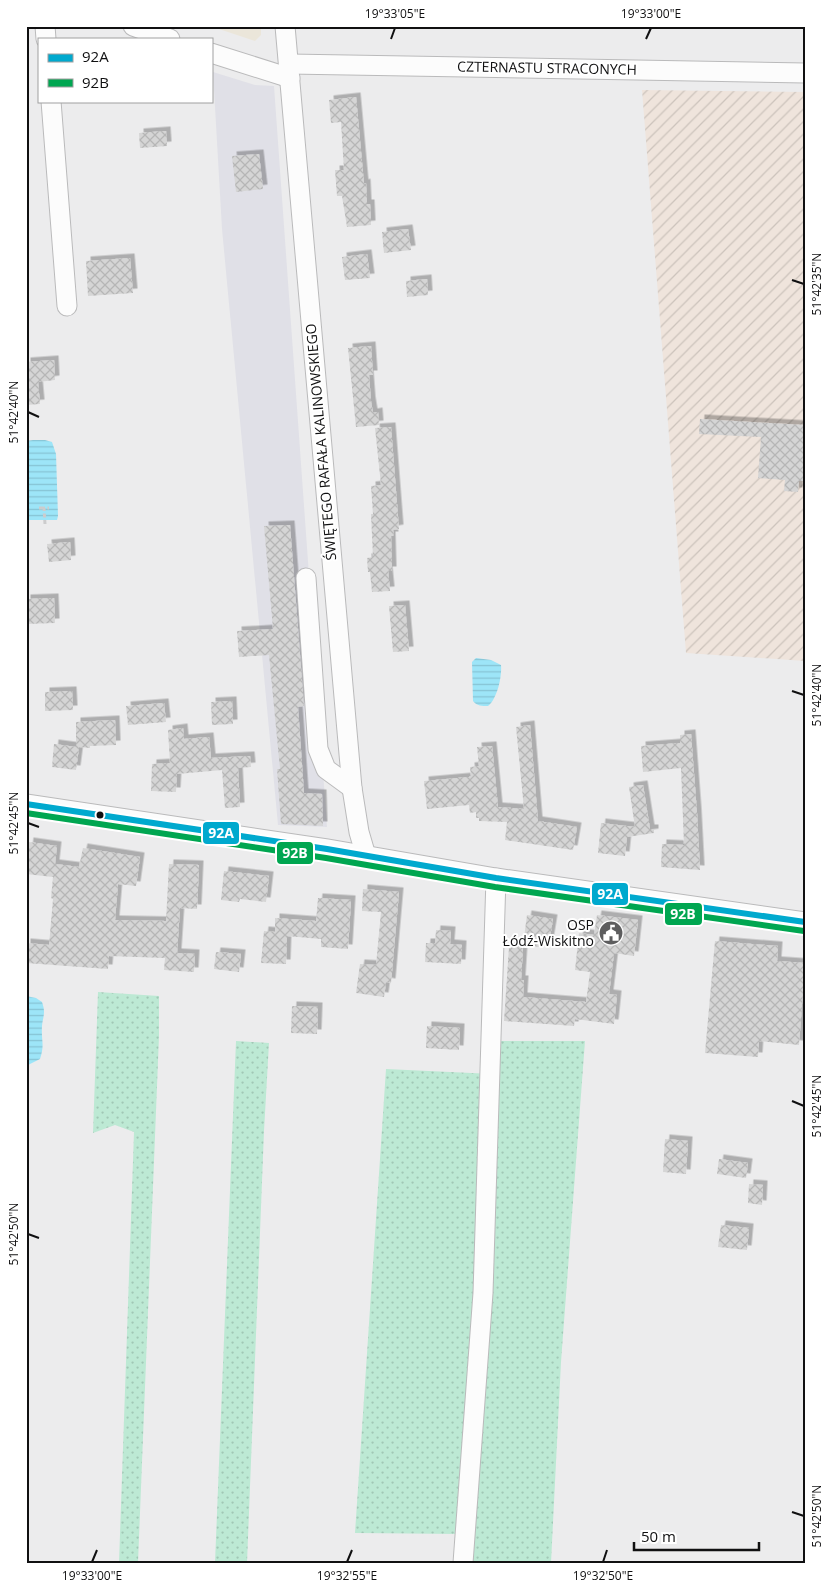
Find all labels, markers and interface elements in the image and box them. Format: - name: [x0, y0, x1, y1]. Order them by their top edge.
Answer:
- text: 19°33'05"E: [365, 5, 425, 22]
- text: 19°33'00"E: [621, 5, 681, 22]
- legend: [38, 38, 212, 102]
- text: 92A: [82, 46, 109, 66]
- street label: CZTERNASTU STRACONYCH: [457, 56, 637, 79]
- text: 92B: [82, 72, 109, 92]
- text: 51°42'35"N: [808, 253, 825, 315]
- street label: ŚWIĘTEGO RAFAŁA KALINOWSKIEGO: [301, 323, 340, 561]
- text: 51°42'40"N: [5, 381, 22, 443]
- text: 51°42'40"N: [808, 664, 825, 726]
- text: 51°42'45"N: [5, 792, 22, 854]
- unlabelled marker: [95, 810, 105, 820]
- line badge: 92A: [202, 821, 240, 845]
- text: 92A: [208, 823, 234, 842]
- line badge: 92B: [276, 841, 314, 865]
- text: 92B: [282, 843, 308, 862]
- line badge: 92A: [591, 882, 629, 906]
- text: 92A: [597, 884, 623, 903]
- line badge: 92B: [664, 902, 703, 926]
- text: 92B: [670, 904, 696, 923]
- place label: OSP Łódź-Wiskitno: [503, 915, 594, 950]
- public building icon: OSP Łódź-Wiskitno: [598, 920, 624, 946]
- text: 51°42'45"N: [808, 1075, 825, 1137]
- text: 51°42'50"N: [5, 1203, 22, 1265]
- text: 51°42'50"N: [808, 1485, 825, 1547]
- scale bar: [634, 1519, 758, 1551]
- text: 50 m: [641, 1526, 676, 1546]
- text: 19°33'00"E: [62, 1567, 122, 1584]
- text: 19°32'55"E: [317, 1567, 377, 1584]
- text: 19°32'50"E: [573, 1567, 633, 1584]

